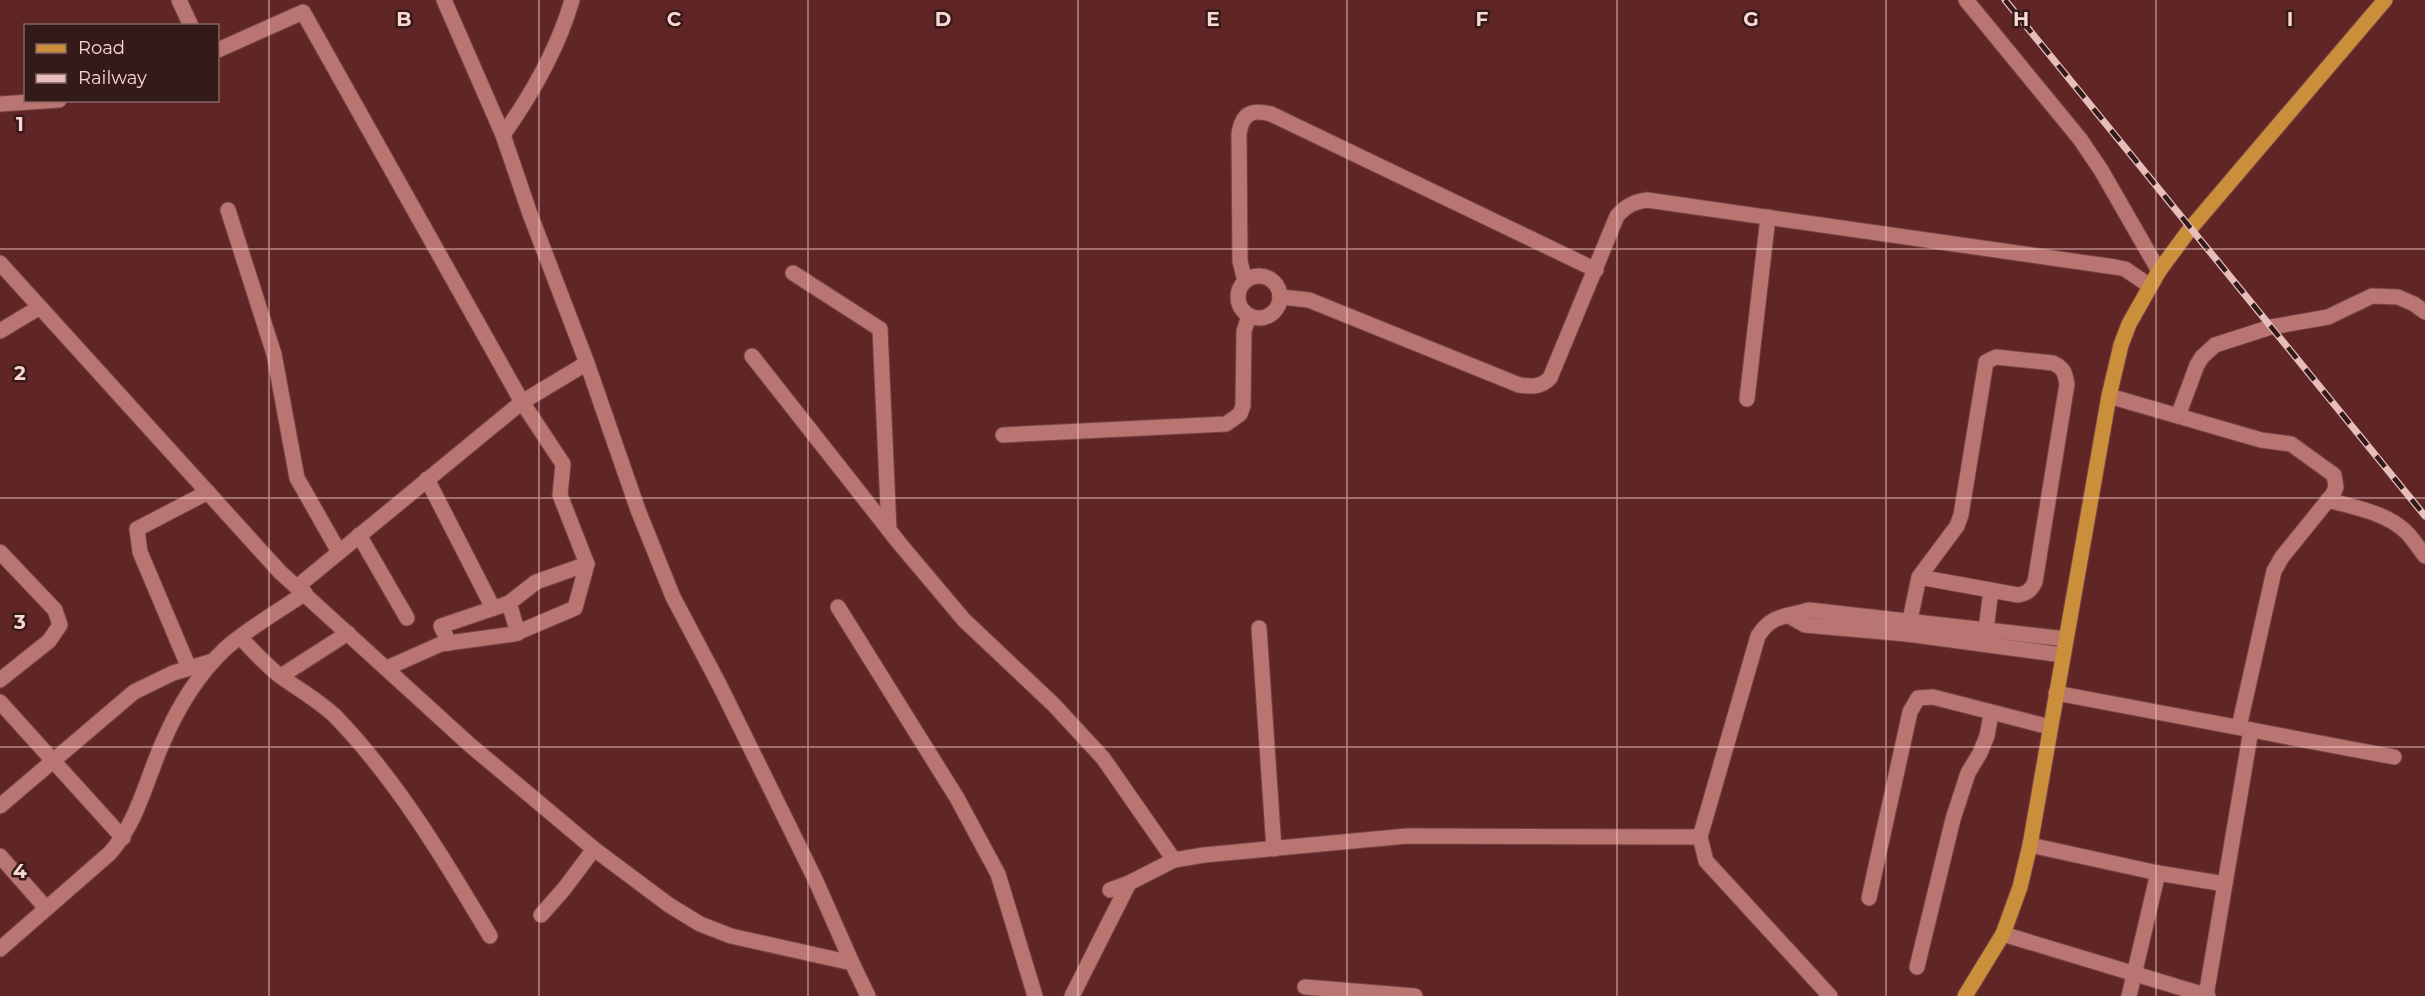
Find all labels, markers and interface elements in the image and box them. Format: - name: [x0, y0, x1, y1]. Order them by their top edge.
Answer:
- text: B: [396, 7, 412, 31]
- text: C: [667, 7, 682, 31]
- text: D: [935, 7, 951, 31]
- text: E: [1206, 7, 1220, 31]
- text: F: [1476, 7, 1489, 31]
- text: G: [1743, 7, 1759, 31]
- text: H: [2013, 7, 2029, 31]
- text: I: [2287, 7, 2293, 31]
- legend: [24, 24, 219, 102]
- text: Road: [78, 37, 125, 59]
- text: Railway: [78, 67, 147, 89]
- text: 1: [16, 112, 24, 136]
- text: 2: [14, 361, 26, 385]
- text: 3: [13, 610, 26, 634]
- text: 4: [13, 859, 27, 883]

